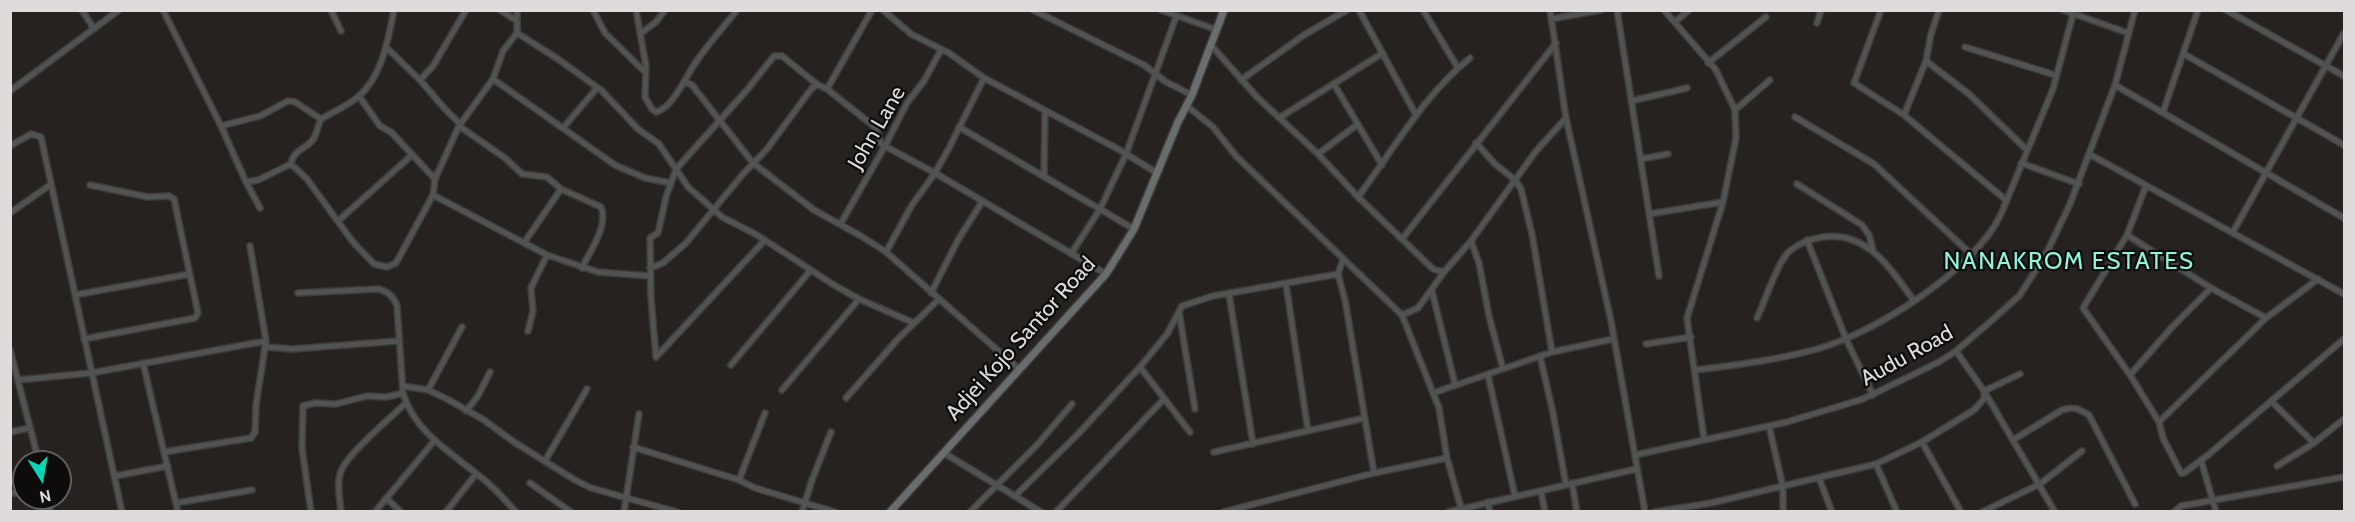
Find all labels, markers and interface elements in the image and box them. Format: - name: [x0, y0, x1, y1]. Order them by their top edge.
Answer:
- street label: John Lane: [843, 82, 911, 174]
- district label: NANAKROM ESTATES: [1943, 248, 2195, 276]
- street label: Adjei Kojo Santor Road: [941, 252, 1101, 426]
- street label: Audu Road: [1856, 320, 1958, 392]
- north arrow: [12, 450, 72, 510]
- text: N: [38, 486, 53, 507]

